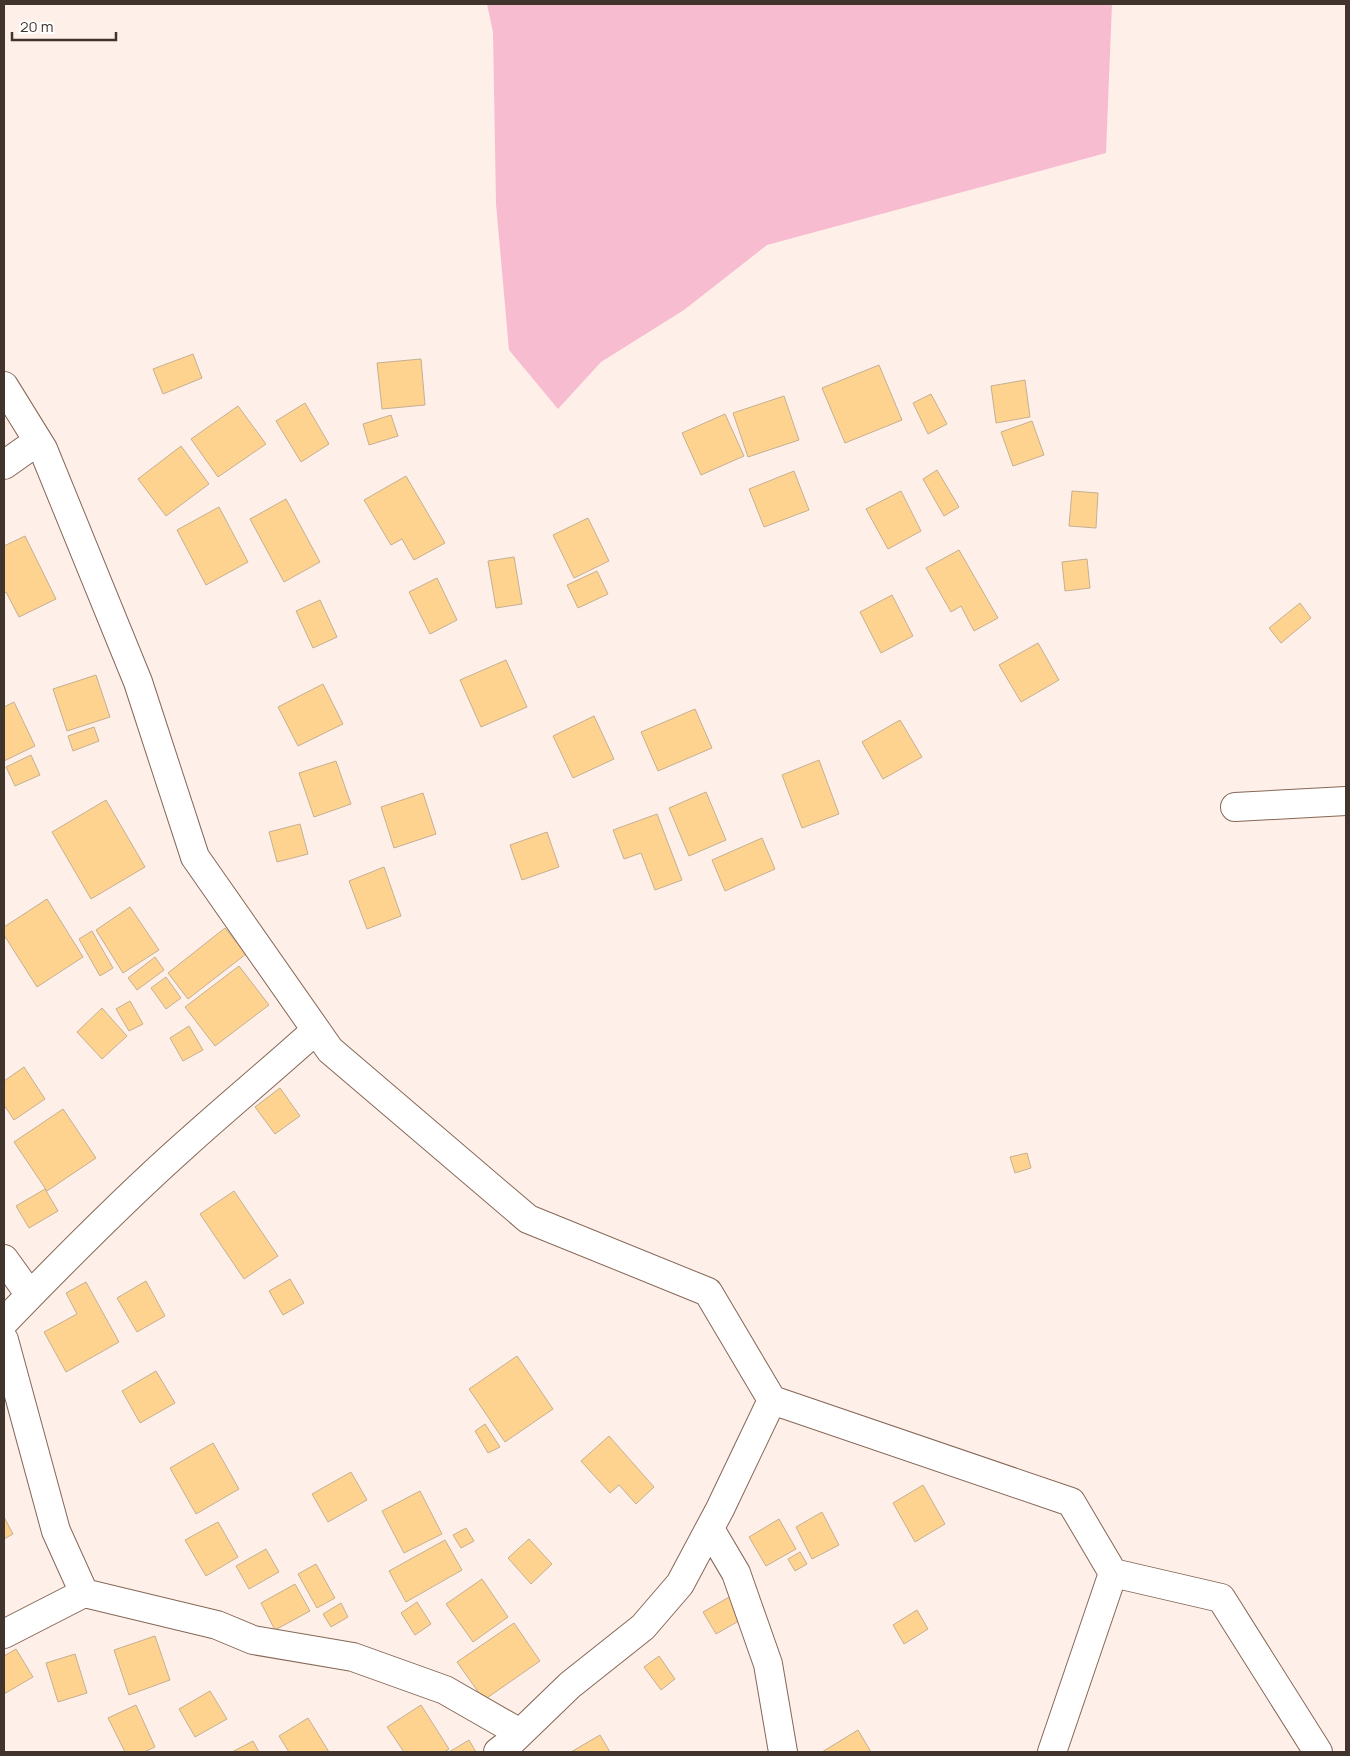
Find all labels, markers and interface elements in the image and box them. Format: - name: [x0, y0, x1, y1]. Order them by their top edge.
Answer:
- scale bar: [12, 10, 116, 42]
- text: 20 m: [20, 16, 53, 37]

